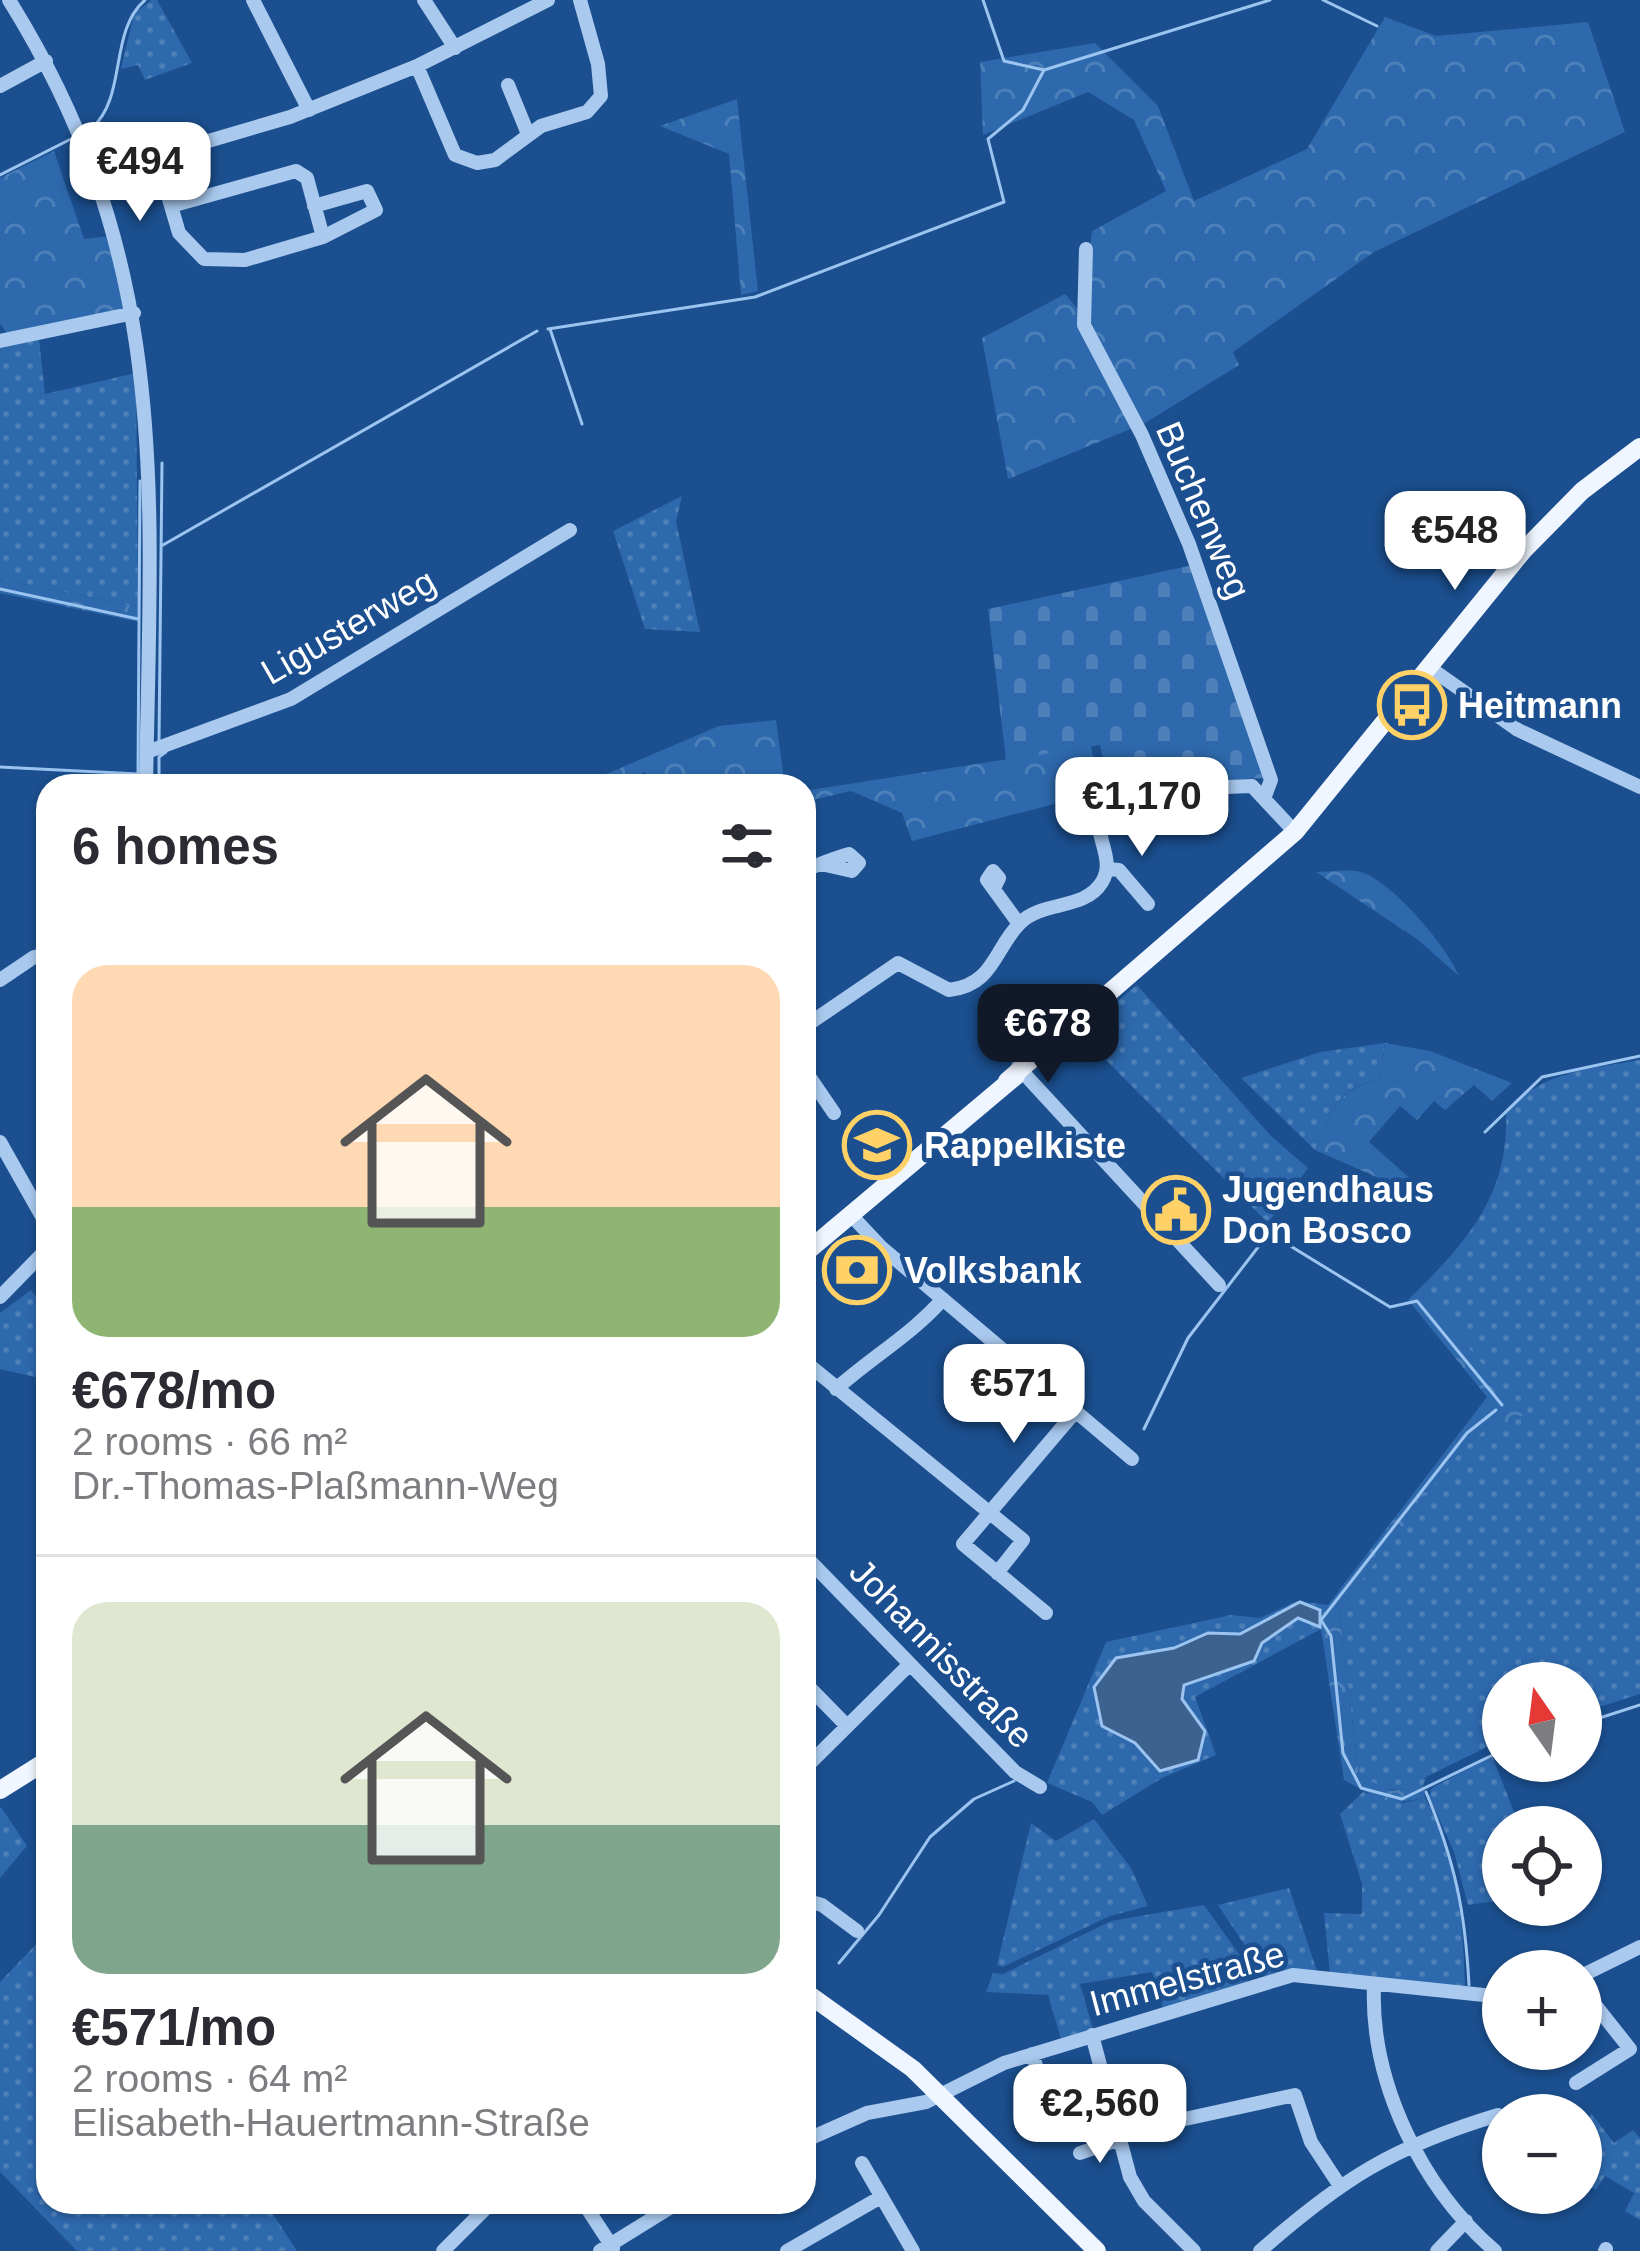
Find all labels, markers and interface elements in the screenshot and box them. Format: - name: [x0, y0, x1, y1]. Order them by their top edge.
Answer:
- pin: €494: [69, 122, 211, 224]
- text: €494: [97, 139, 183, 182]
- street label: Buchenweg: [1148, 416, 1259, 605]
- pin: €548: [1384, 491, 1526, 593]
- text: €548: [1412, 508, 1498, 551]
- street label: Ligusterweg: [254, 560, 443, 693]
- bus stop icon: Heitmann: [1377, 670, 1447, 740]
- place label: Heitmann: [1458, 685, 1622, 726]
- pin: €1,170: [1044, 757, 1240, 859]
- text: €1,170: [1082, 774, 1202, 817]
- icon: filters: [714, 813, 780, 879]
- text: 6 homes: [72, 818, 279, 875]
- pin: €678: [977, 984, 1119, 1086]
- text: €678: [1005, 1001, 1091, 1044]
- icon: home: [318, 1043, 534, 1259]
- school or university icon: Rappelkiste: [842, 1110, 912, 1180]
- place label: Rappelkiste: [924, 1125, 1126, 1166]
- place label: Jugendhaus Don Bosco: [1222, 1169, 1434, 1251]
- public building icon: Jugendhaus Don Bosco: [1141, 1175, 1211, 1245]
- bank icon: Volksbank: [822, 1235, 892, 1305]
- place label: Volksbank: [904, 1250, 1082, 1291]
- pin: €571: [943, 1344, 1085, 1446]
- text: €571: [971, 1361, 1057, 1404]
- text: €678/mo: [72, 1362, 276, 1419]
- text: 2 rooms · 66 m²: [72, 1420, 347, 1463]
- text: Dr.-Thomas-Plaßmann-Weg: [72, 1464, 559, 1507]
- street label: Johannisstraße: [841, 1551, 1042, 1756]
- north arrow: [1482, 1662, 1602, 1782]
- map controls: [1482, 1662, 1602, 2214]
- icon: home: [318, 1680, 534, 1896]
- button: locate: [1482, 1806, 1602, 1926]
- street label: Immelstraße: [1085, 1933, 1289, 2024]
- button: +: [1482, 1950, 1602, 2070]
- text: €571/mo: [72, 1999, 276, 2056]
- text: 2 rooms · 64 m²: [72, 2057, 347, 2100]
- pin: €2,560: [1002, 2064, 1198, 2166]
- text: €2,560: [1040, 2081, 1160, 2124]
- button: −: [1482, 2094, 1602, 2214]
- text: Elisabeth-Hauertmann-Straße: [72, 2101, 590, 2144]

